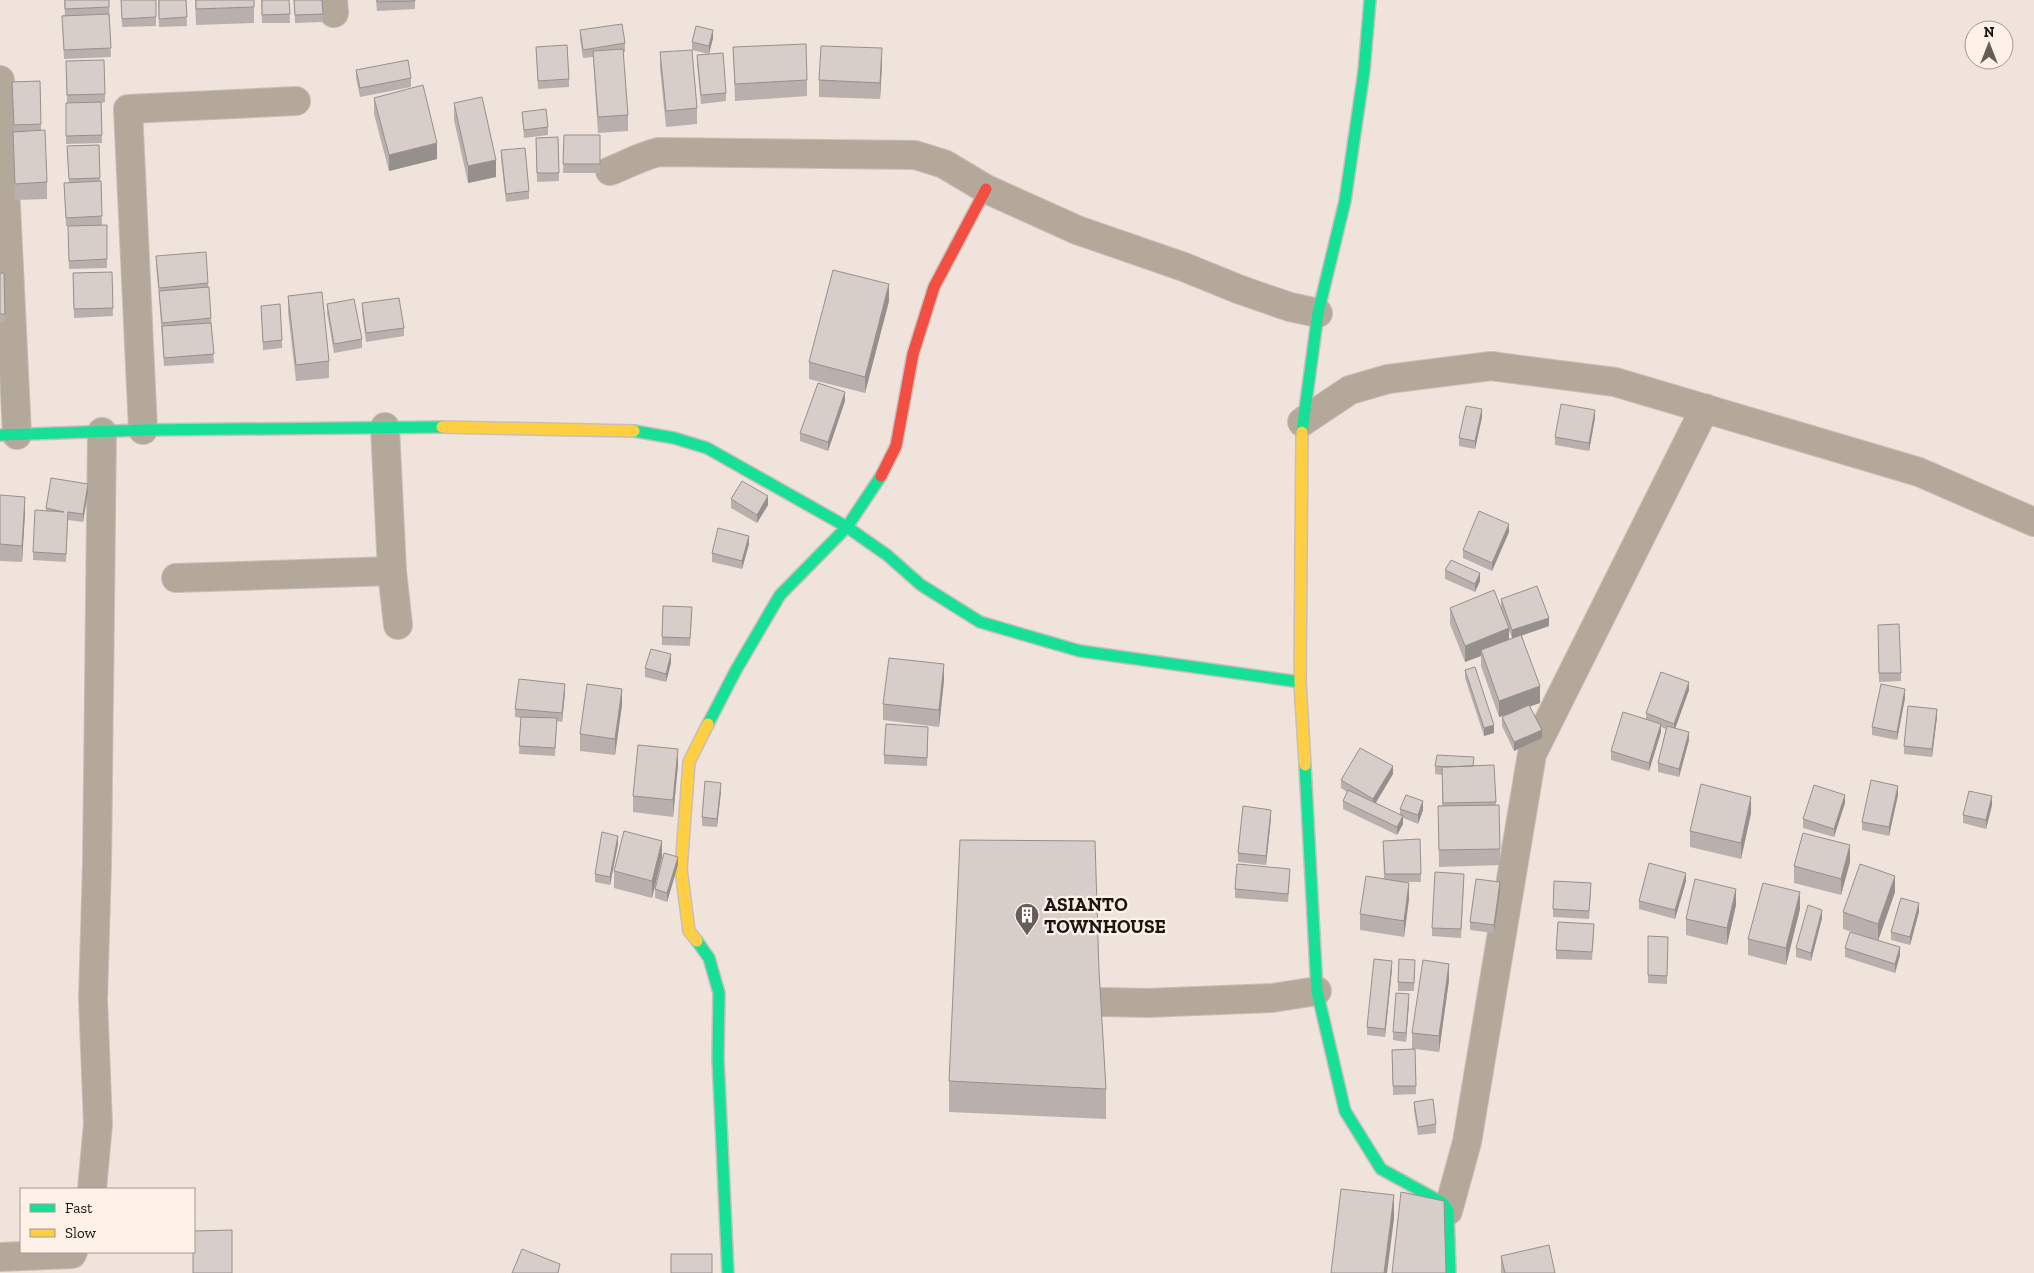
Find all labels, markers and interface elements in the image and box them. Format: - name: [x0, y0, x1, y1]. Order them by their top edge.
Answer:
- north arrow: [1964, 20, 2014, 70]
- text: N: [1984, 24, 1995, 41]
- place label: ASIANTO TOWNHOUSE: [1044, 893, 1166, 938]
- building icon: ASIANTO TOWNHOUSE: [1014, 902, 1040, 936]
- legend: [20, 1188, 195, 1253]
- text: Fast: [65, 1199, 93, 1217]
- text: Slow: [65, 1224, 97, 1242]

